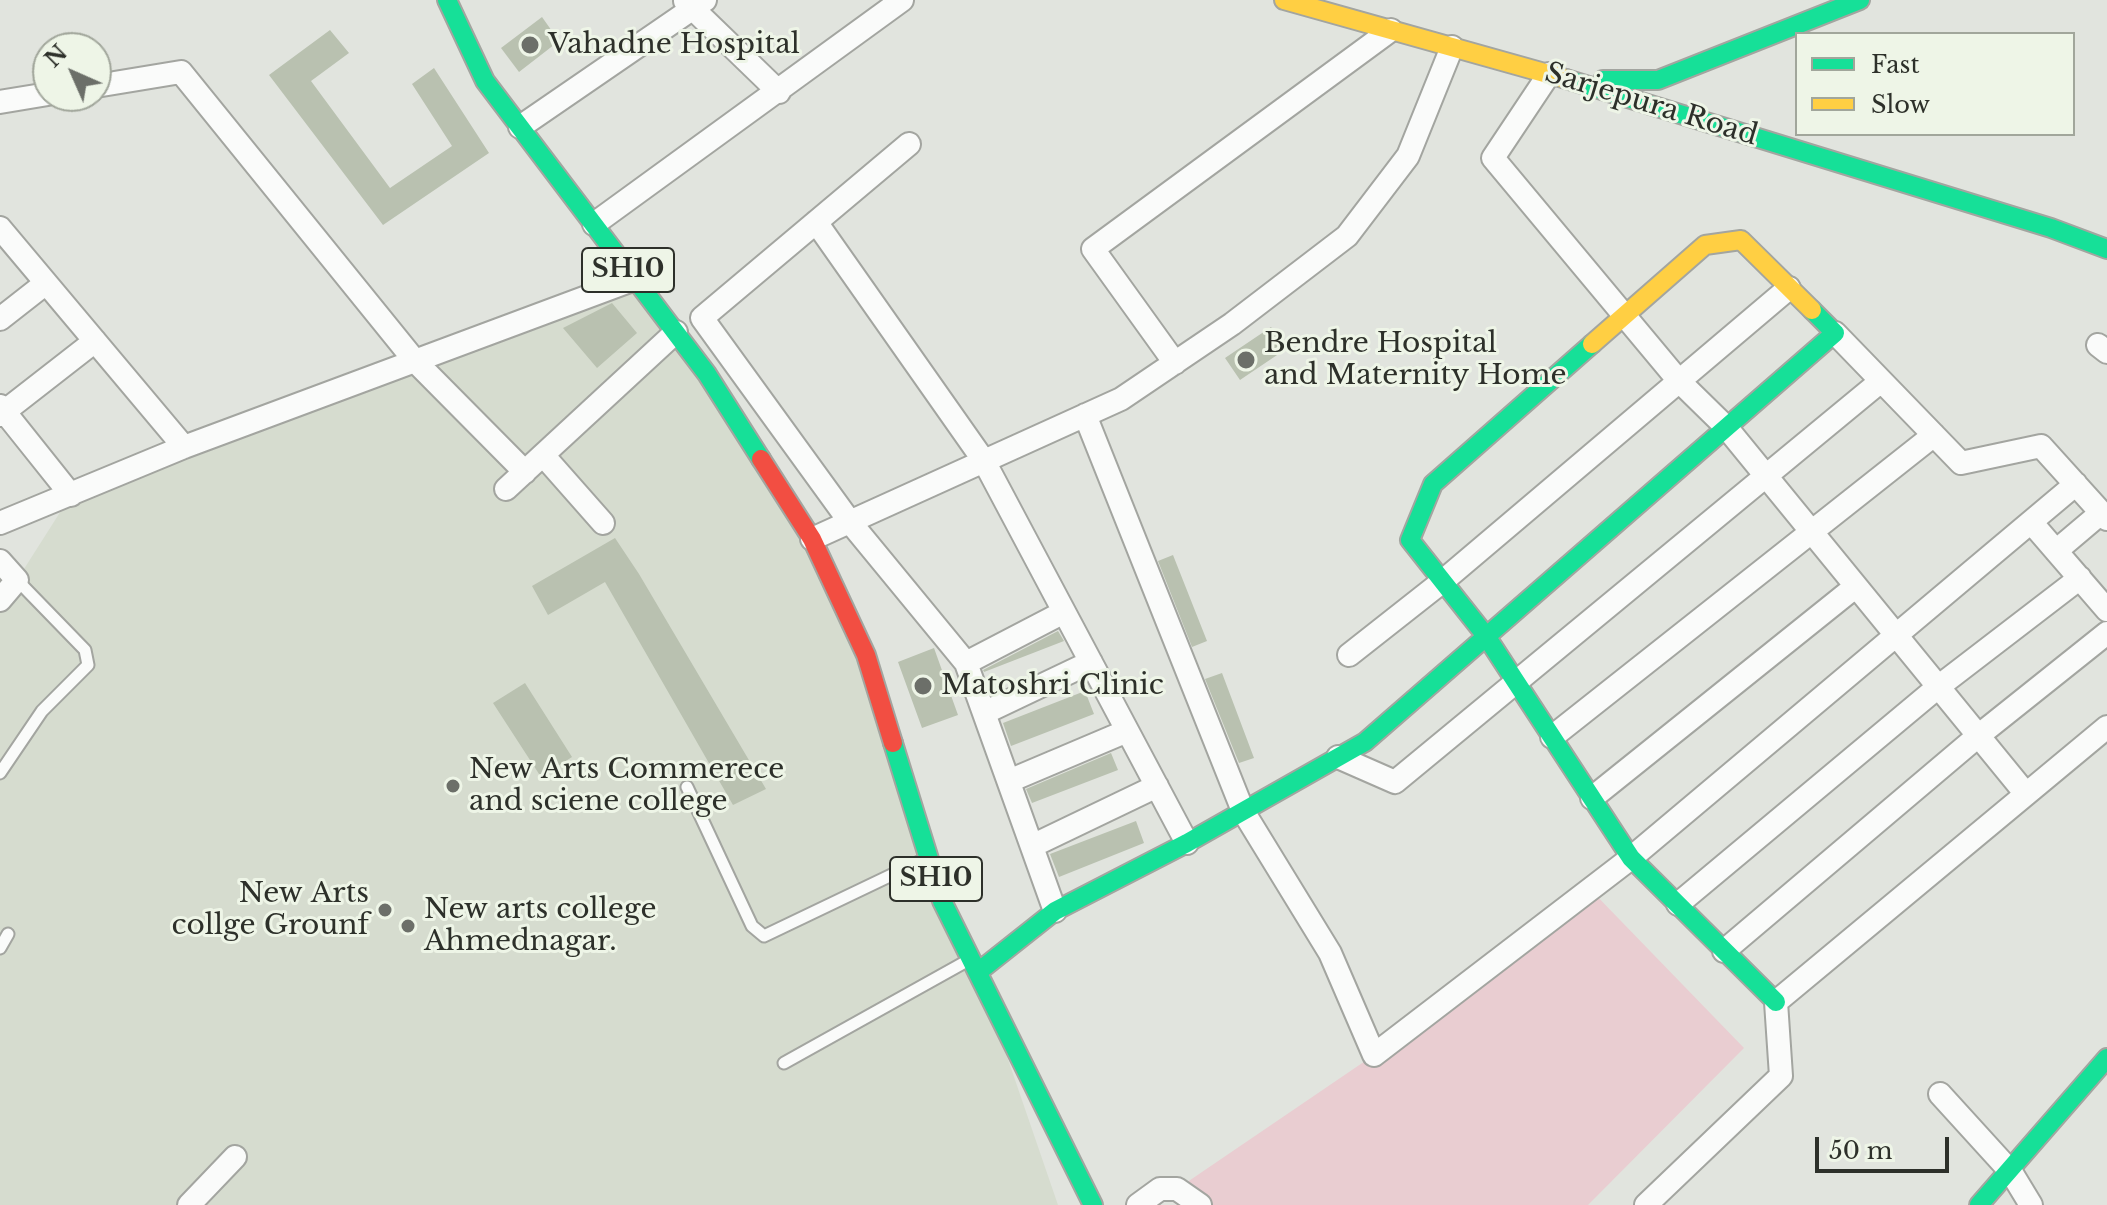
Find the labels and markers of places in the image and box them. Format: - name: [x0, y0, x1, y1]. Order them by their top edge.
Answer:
- place label: Vahadne Hospital: [548, 28, 800, 62]
- marker: Vahadne Hospital: [519, 34, 541, 56]
- place label: Bendre Hospital and Maternity Home: [1264, 327, 1567, 393]
- marker: Bendre Hospital and Maternity Home: [1235, 349, 1257, 371]
- place label: Matoshri Clinic: [941, 669, 1164, 703]
- marker: Matoshri Clinic: [912, 675, 934, 697]
- place label: New Arts Commerece and sciene college: [469, 753, 784, 819]
- marker: New Arts Commerece and sciene college: [444, 777, 462, 795]
- place label: New Arts collge Grounf: [171, 877, 369, 943]
- place label: New arts college Ahmednagar.: [424, 893, 656, 959]
- marker: New Arts collge Grounf: [376, 901, 394, 919]
- marker: New arts college Ahmednagar.: [399, 917, 417, 935]

